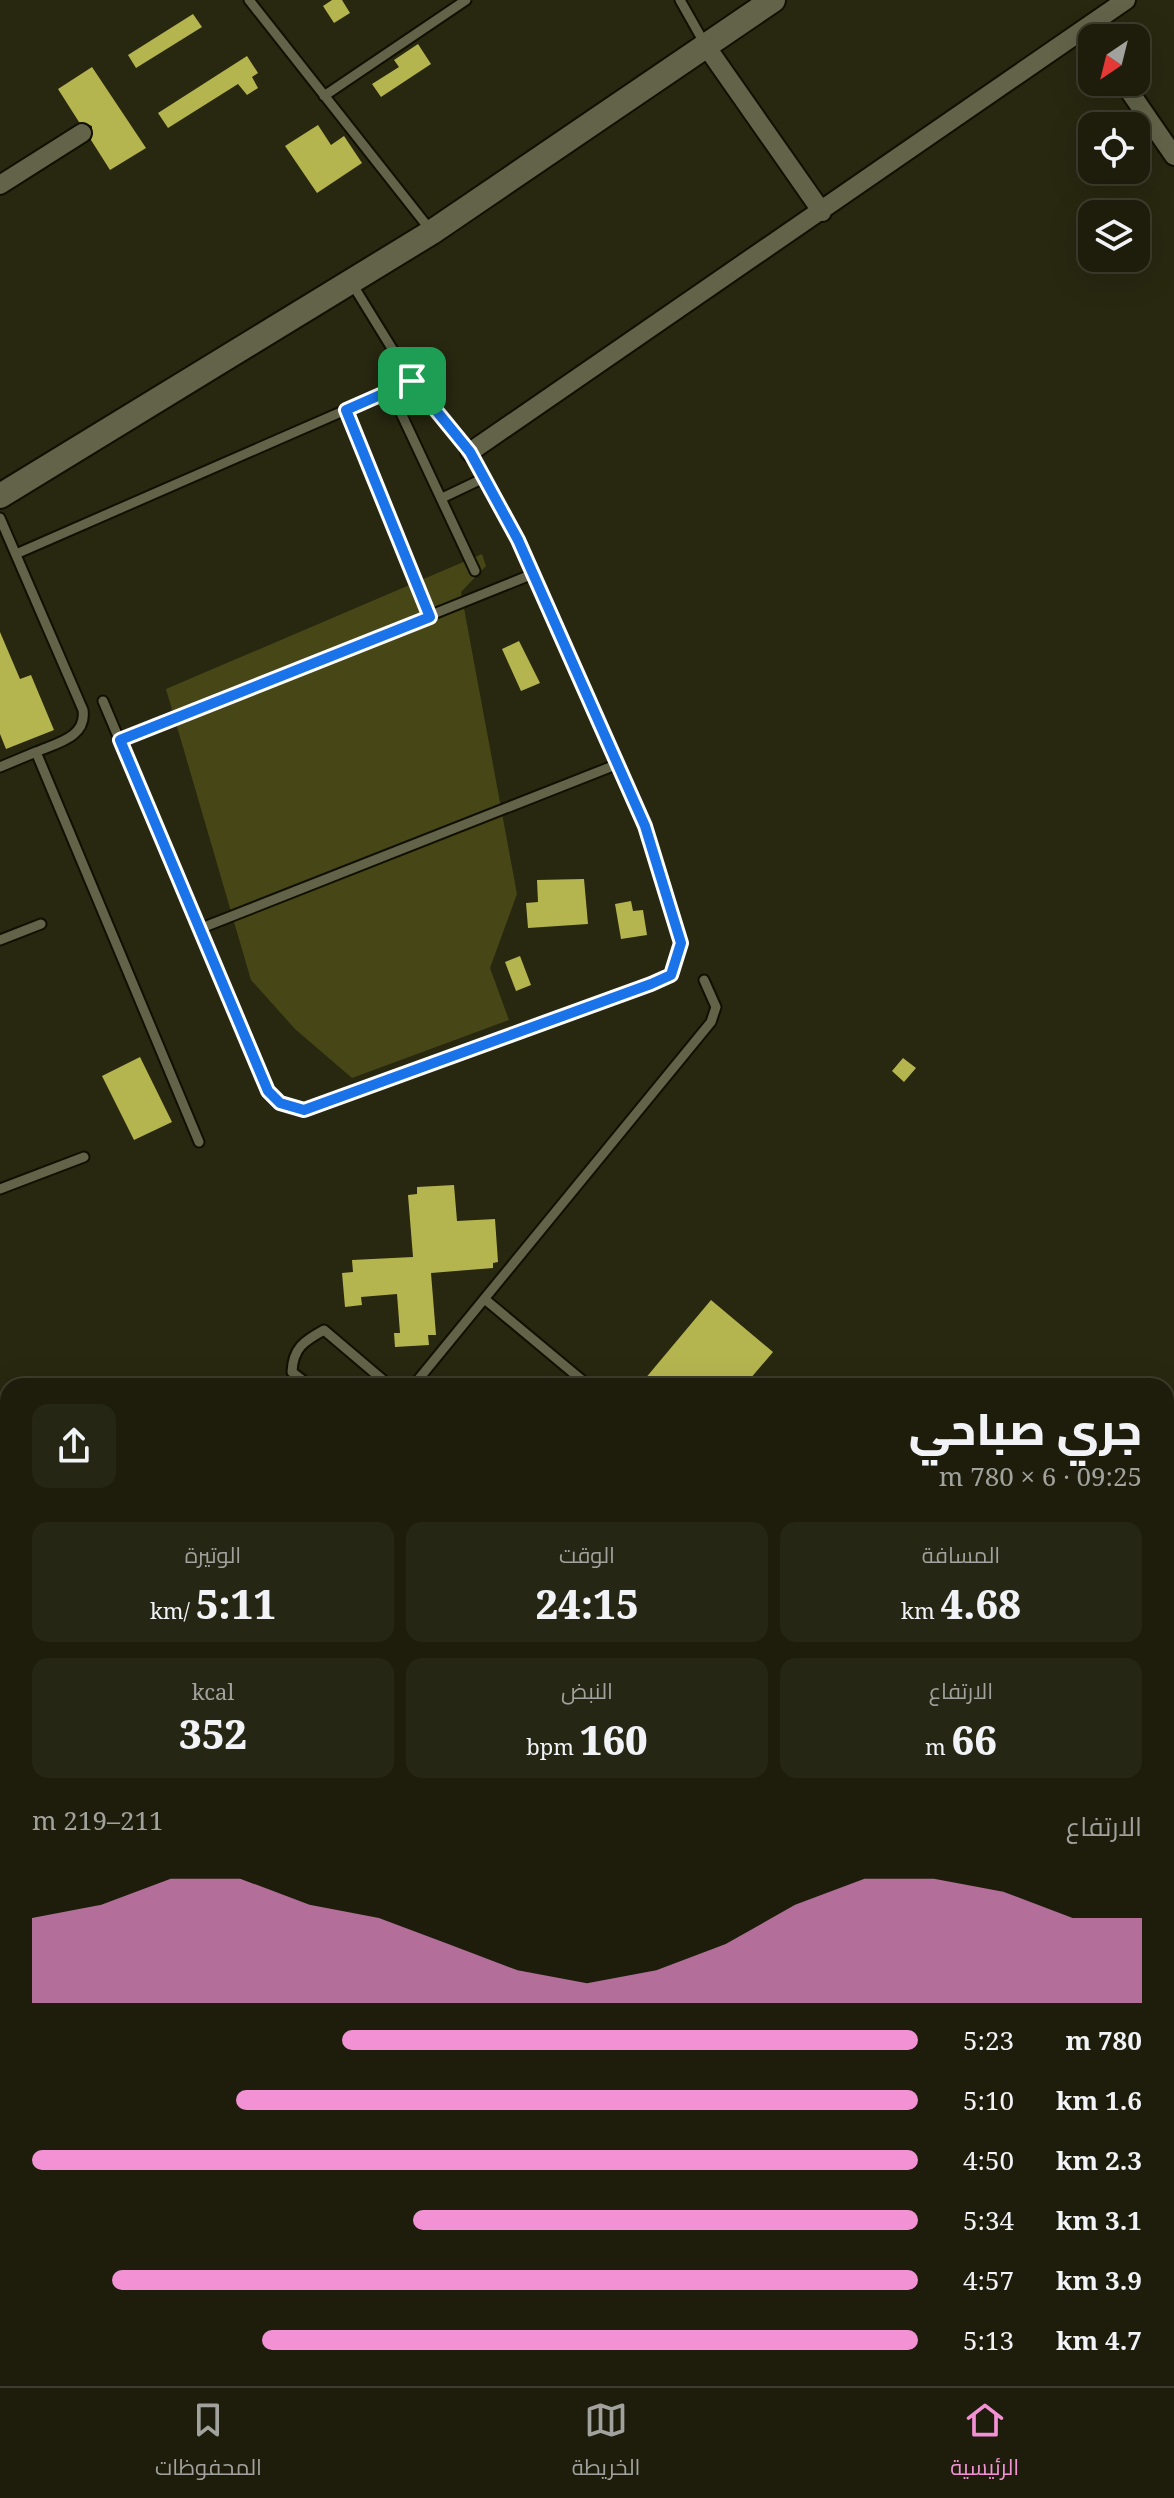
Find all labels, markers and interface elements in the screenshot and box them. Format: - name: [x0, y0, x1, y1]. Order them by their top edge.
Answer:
- north arrow: [1078, 24, 1150, 96]
- map controls: [1078, 24, 1150, 272]
- button: locate: [1078, 112, 1150, 184]
- button: layers: [1078, 200, 1150, 272]
- pin: [378, 347, 446, 415]
- icon: arrive: [390, 359, 434, 403]
- text: جري صباحي: [909, 1398, 1142, 1458]
- button: share: [32, 1404, 116, 1488]
- text: 09:25 · 6 × 780 m: [939, 1458, 1142, 1494]
- text: الوتيرة: [185, 1539, 241, 1569]
- text: الوقت: [559, 1539, 615, 1569]
- text: المسافة: [922, 1539, 1000, 1569]
- text: 5:11: [196, 1576, 276, 1631]
- text: 24:15: [535, 1576, 639, 1631]
- text: 4.68: [940, 1576, 1021, 1631]
- text: /km: [150, 1595, 196, 1625]
- text: km: [901, 1595, 940, 1625]
- text: النبض: [561, 1675, 613, 1705]
- text: الارتفاع: [929, 1675, 993, 1705]
- text: kcal: [192, 1676, 234, 1706]
- text: 352: [179, 1706, 247, 1761]
- text: 160: [580, 1712, 648, 1767]
- text: 66: [952, 1712, 997, 1767]
- text: bpm: [526, 1731, 580, 1761]
- text: m: [925, 1731, 952, 1761]
- text: 211–219 m: [32, 1802, 164, 1838]
- text: الارتفاع: [1066, 1808, 1142, 1844]
- text: 5:23: [963, 2022, 1014, 2058]
- text: 780 m: [1066, 2022, 1142, 2058]
- text: 5:10: [963, 2082, 1014, 2118]
- text: 1.6 km: [1056, 2082, 1142, 2118]
- text: 4:50: [963, 2142, 1014, 2178]
- text: 2.3 km: [1056, 2142, 1142, 2178]
- text: 5:34: [963, 2202, 1014, 2238]
- text: 3.1 km: [1056, 2202, 1142, 2238]
- text: 4:57: [963, 2262, 1014, 2298]
- text: 3.9 km: [1056, 2262, 1142, 2298]
- text: 5:13: [963, 2322, 1014, 2358]
- text: 4.7 km: [1056, 2322, 1142, 2358]
- tab: المحفوظات: [155, 2398, 262, 2488]
- tab: الخريطة: [572, 2398, 640, 2488]
- tab: الرئيسية: [950, 2398, 1019, 2488]

